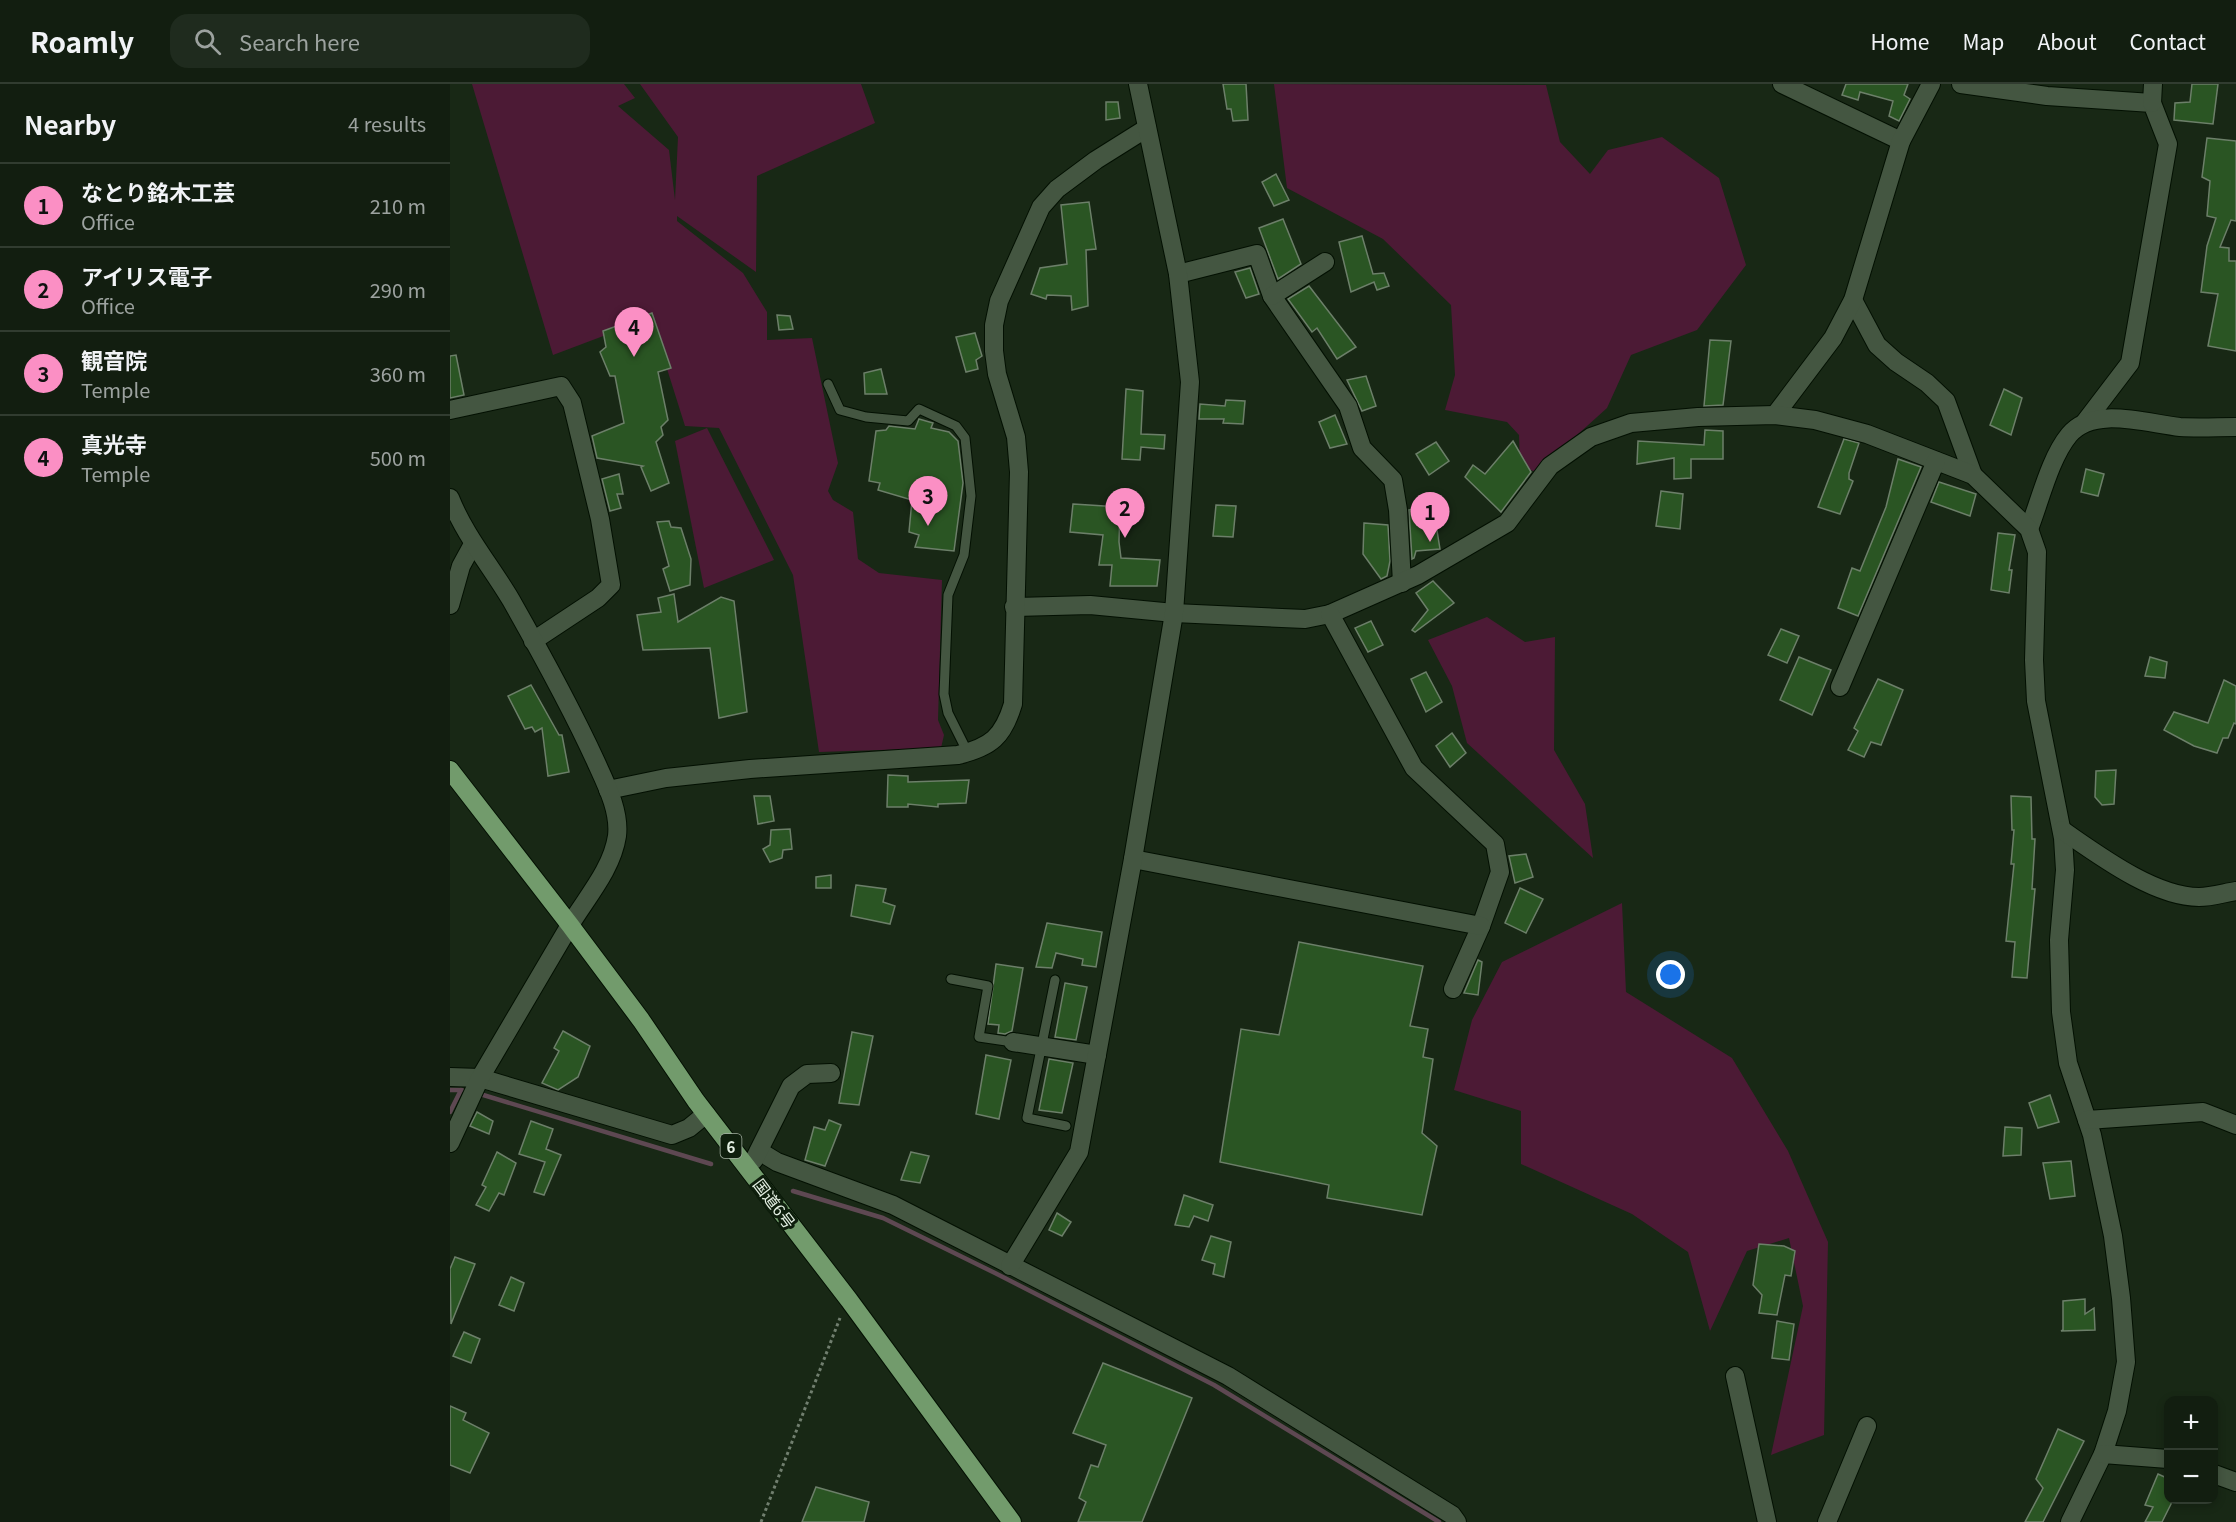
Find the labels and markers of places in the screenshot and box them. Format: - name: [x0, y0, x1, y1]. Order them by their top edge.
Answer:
- pin: 4: [614, 308, 654, 357]
- pin: 3: [908, 476, 948, 526]
- pin: 2: [1106, 488, 1144, 538]
- pin: 1: [1410, 492, 1450, 542]

